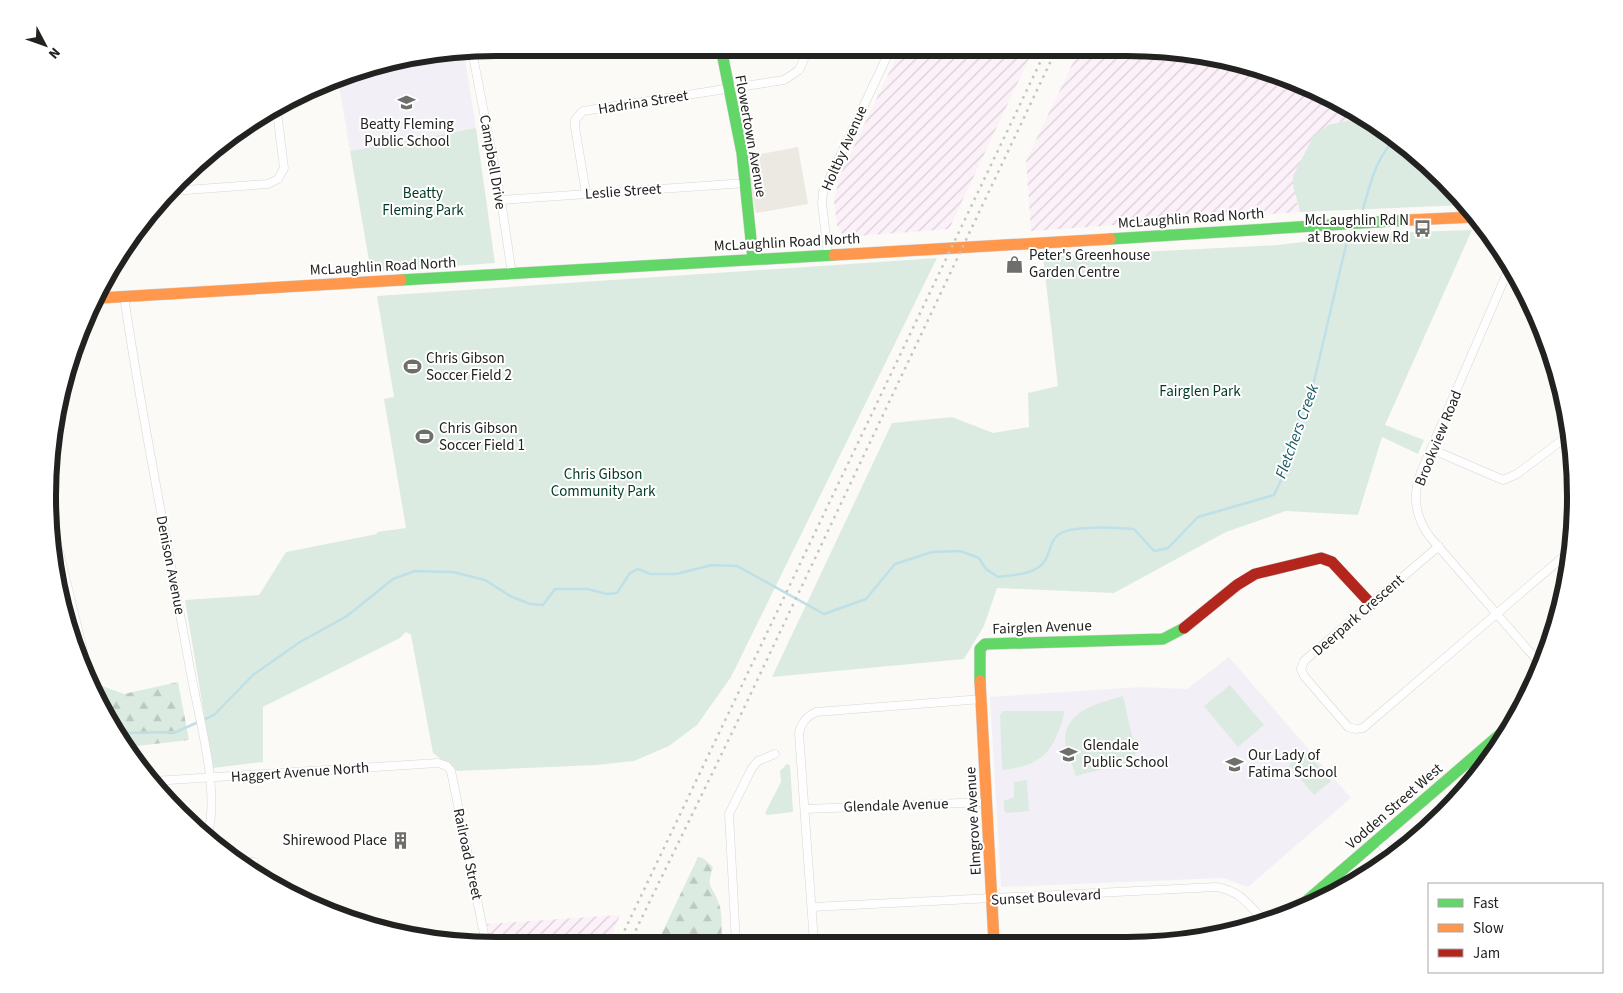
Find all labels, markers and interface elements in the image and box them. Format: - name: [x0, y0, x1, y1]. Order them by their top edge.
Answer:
- north arrow: [20, 20, 70, 70]
- text: N: [43, 43, 65, 63]
- street label: Flowertown Avenue: [729, 73, 772, 199]
- street label: Hadrina Street: [597, 85, 690, 120]
- school or university icon: Beatty Fleming Public School: [397, 93, 417, 113]
- street label: Holtby Avenue: [816, 102, 873, 194]
- street label: Campbell Drive: [474, 113, 511, 211]
- place label: Beatty Fleming Public School: [360, 114, 454, 152]
- street label: Leslie Street: [584, 178, 662, 205]
- park label: Beatty Fleming Park: [382, 183, 464, 221]
- street label: McLaughlin Road North: [1117, 203, 1265, 234]
- place label: McLaughlin Rd N at Brookview Rd: [1304, 210, 1409, 248]
- bus stop icon: McLaughlin Rd N at Brookview Rd: [1413, 219, 1433, 239]
- street label: McLaughlin Road North: [713, 228, 861, 257]
- place label: Peter's Greenhouse Garden Centre: [1029, 245, 1150, 283]
- street label: McLaughlin Road North: [309, 252, 457, 281]
- shop icon: Peter's Greenhouse Garden Centre: [1005, 254, 1025, 274]
- place label: Chris Gibson Soccer Field 2: [426, 348, 512, 386]
- sports icon: Chris Gibson Soccer Field 2: [402, 357, 422, 377]
- park label: Fairglen Park: [1159, 381, 1241, 402]
- water label: Fletchers Creek: [1270, 381, 1324, 482]
- street label: Brookview Road: [1410, 387, 1467, 489]
- place label: Chris Gibson Soccer Field 1: [439, 418, 525, 456]
- sports icon: Chris Gibson Soccer Field 1: [415, 427, 435, 447]
- park label: Chris Gibson Community Park: [551, 464, 656, 502]
- street label: Denison Avenue: [151, 514, 190, 616]
- street label: Deerpark Crescent: [1308, 570, 1409, 661]
- street label: Fairglen Avenue: [992, 615, 1092, 640]
- place label: Glendale Public School: [1083, 735, 1169, 773]
- school or university icon: Glendale Public School: [1059, 744, 1079, 764]
- place label: Our Lady of Fatima School: [1248, 745, 1337, 783]
- school or university icon: Our Lady of Fatima School: [1224, 754, 1244, 774]
- street label: Haggert Avenue North: [230, 757, 370, 788]
- street label: Vodden Street West: [1341, 758, 1447, 854]
- street label: Elmgrove Avenue: [960, 766, 987, 876]
- street label: Glendale Avenue: [843, 793, 949, 818]
- street label: Railroad Street: [448, 806, 487, 902]
- place label: Shirewood Place: [282, 830, 387, 851]
- building icon: Shirewood Place: [391, 830, 411, 850]
- legend: [1428, 883, 1603, 973]
- street label: Sunset Boulevard: [990, 884, 1102, 911]
- text: Fast: [1473, 893, 1499, 914]
- text: Slow: [1473, 918, 1504, 939]
- text: Jam: [1473, 943, 1500, 964]

